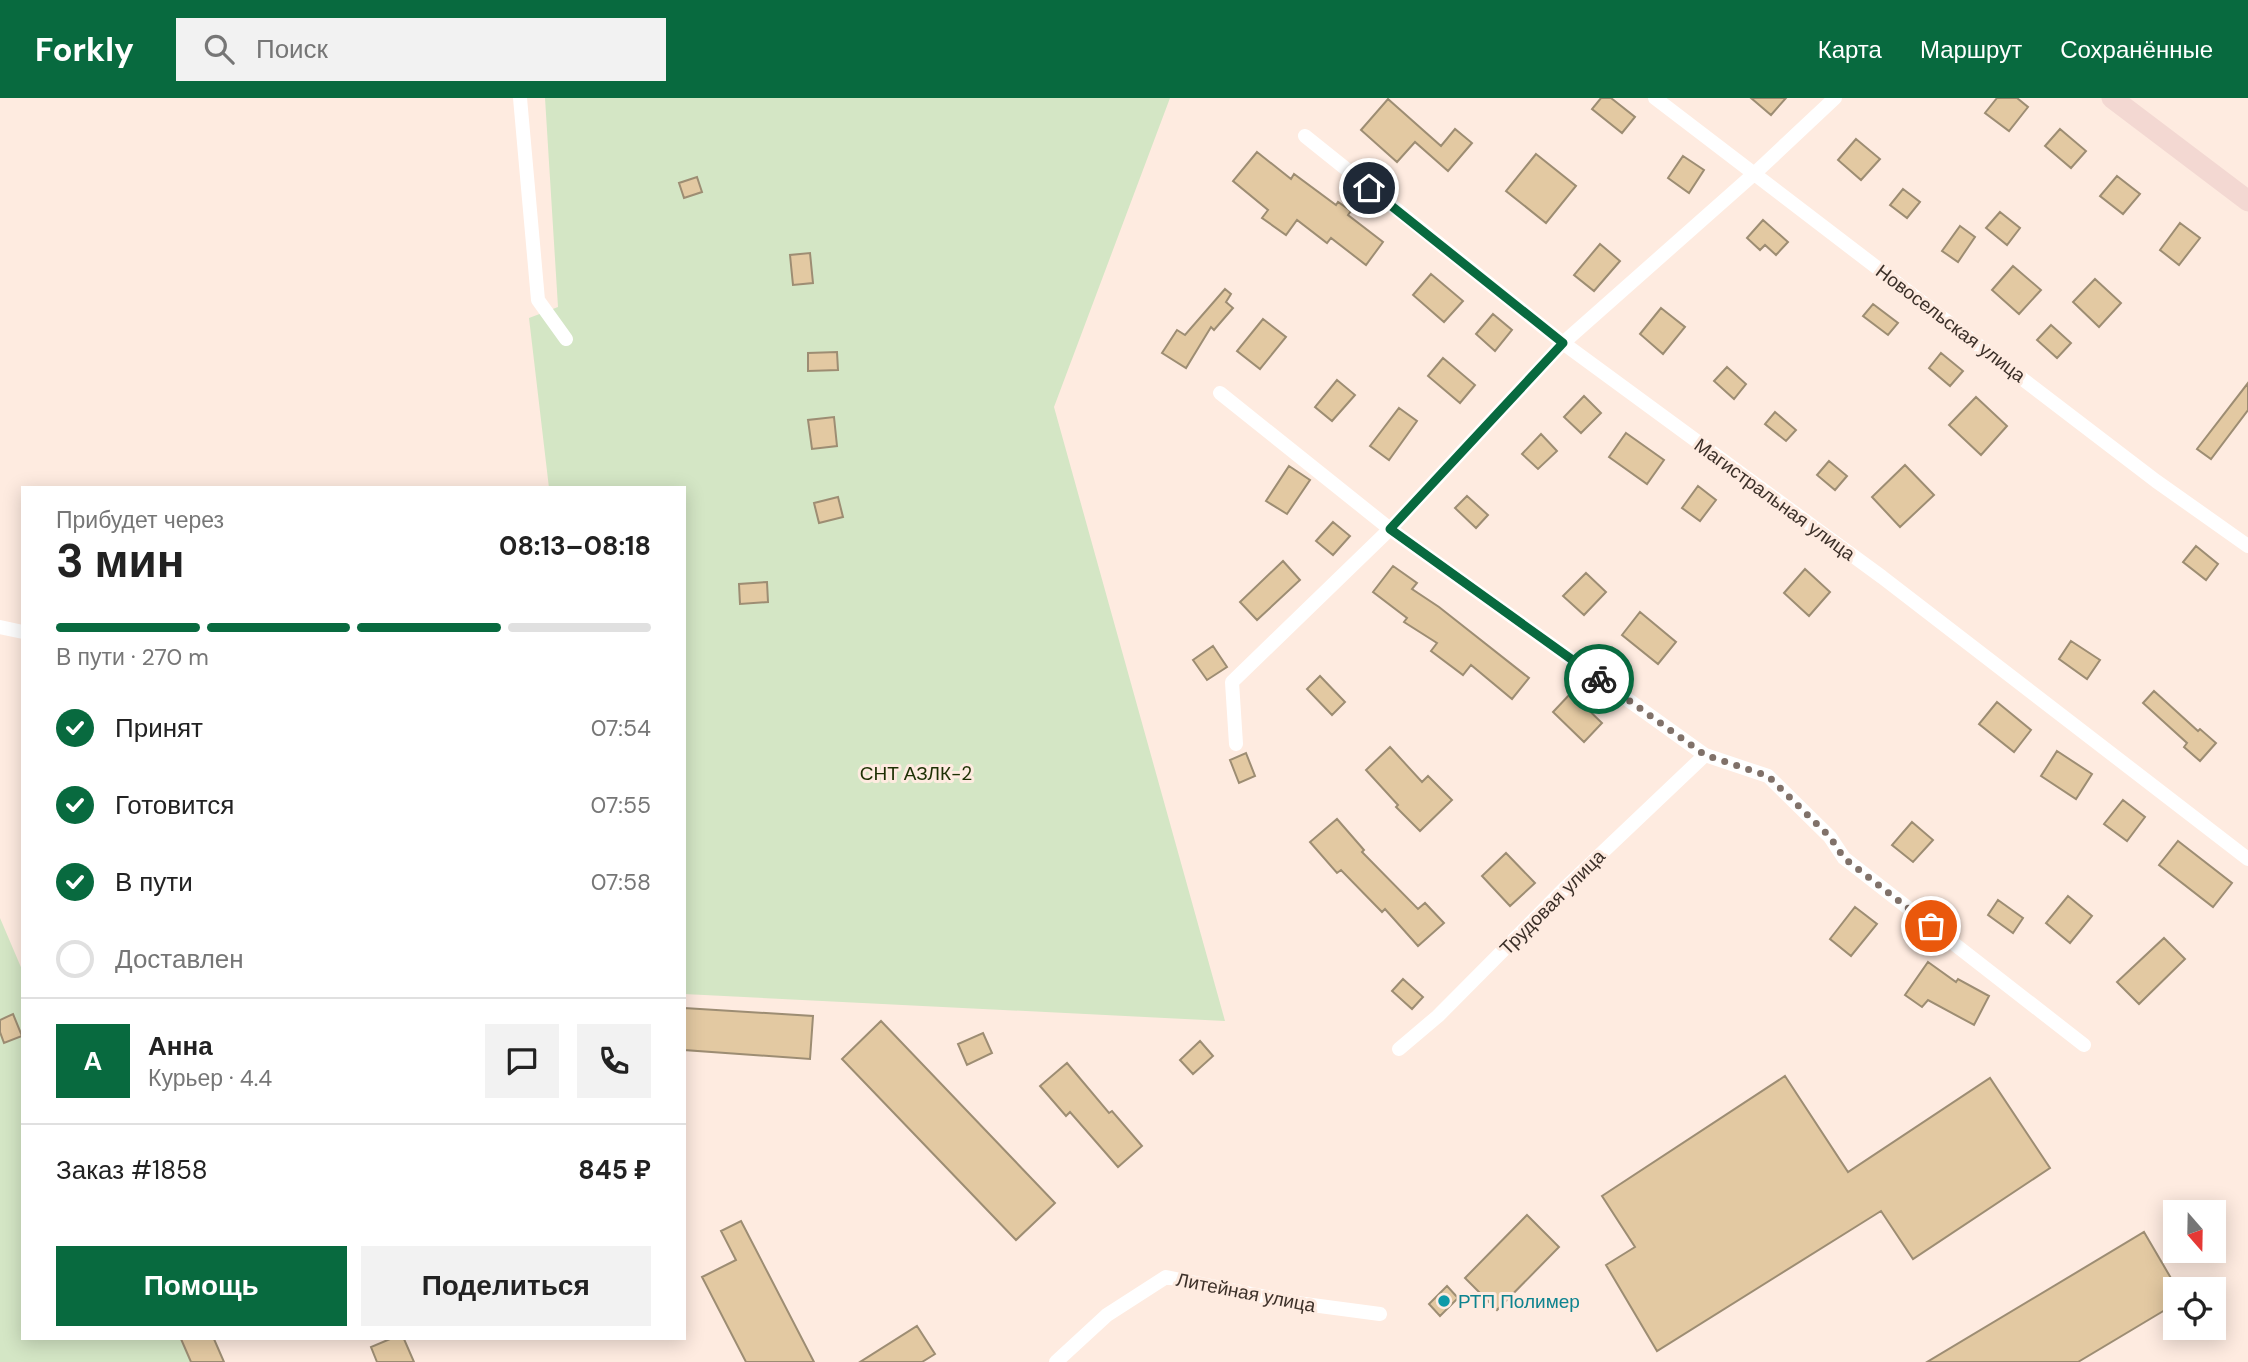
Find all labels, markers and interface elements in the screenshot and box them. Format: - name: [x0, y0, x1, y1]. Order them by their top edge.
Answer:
- search box: [176, 18, 666, 81]
- text: Forkly: [35, 28, 134, 71]
- icon: search: [200, 30, 238, 68]
- text: Поиск: [256, 32, 328, 66]
- text: Карта: [1818, 34, 1882, 65]
- text: Маршрут: [1920, 34, 2022, 65]
- text: Сохранённые: [2060, 34, 2213, 65]
- pin: [1339, 158, 1399, 218]
- icon: home: [1350, 169, 1388, 207]
- street label: Новосельская улица: [1871, 259, 2031, 388]
- street label: Магистральная улица: [1689, 433, 1861, 567]
- text: Прибудет через: [56, 505, 224, 535]
- text: 08:13–08:18: [499, 529, 651, 563]
- text: 3 мин: [56, 531, 185, 591]
- text: В пути · 270 m: [56, 642, 209, 672]
- courier: [1564, 644, 1634, 714]
- icon: bike: [1580, 660, 1618, 698]
- icon: check: [56, 709, 94, 747]
- text: Принят: [115, 711, 203, 745]
- text: 07:54: [591, 713, 651, 743]
- park label: СНТ АЗЛК-2: [860, 761, 972, 786]
- icon: check: [56, 786, 94, 824]
- text: Готовится: [115, 788, 234, 822]
- text: 07:55: [591, 790, 651, 820]
- street label: Трудовая улица: [1494, 844, 1611, 960]
- icon: check: [56, 863, 94, 901]
- text: В пути: [115, 865, 193, 899]
- text: 07:58: [591, 867, 651, 897]
- pin: [1901, 896, 1961, 956]
- icon: bag: [1912, 907, 1950, 945]
- text: Доставлен: [115, 942, 244, 976]
- button: chat: [485, 1024, 559, 1098]
- button: phone: [577, 1024, 651, 1098]
- text: Анна: [148, 1029, 213, 1063]
- text: А: [84, 1044, 102, 1078]
- text: Курьер · 4.4: [148, 1063, 272, 1093]
- text: Заказ #1858: [56, 1153, 208, 1187]
- text: 845 ₽: [578, 1153, 651, 1187]
- north arrow: [2163, 1200, 2226, 1264]
- map controls: [2163, 1200, 2226, 1340]
- button: Помощь: [56, 1246, 347, 1326]
- button: Поделиться: [361, 1246, 651, 1326]
- street label: Литейная улица: [1174, 1267, 1318, 1318]
- button: locate: [2163, 1277, 2226, 1340]
- place label: РТП Полимер: [1458, 1289, 1580, 1314]
- marker: РТП Полимер: [1436, 1293, 1452, 1309]

